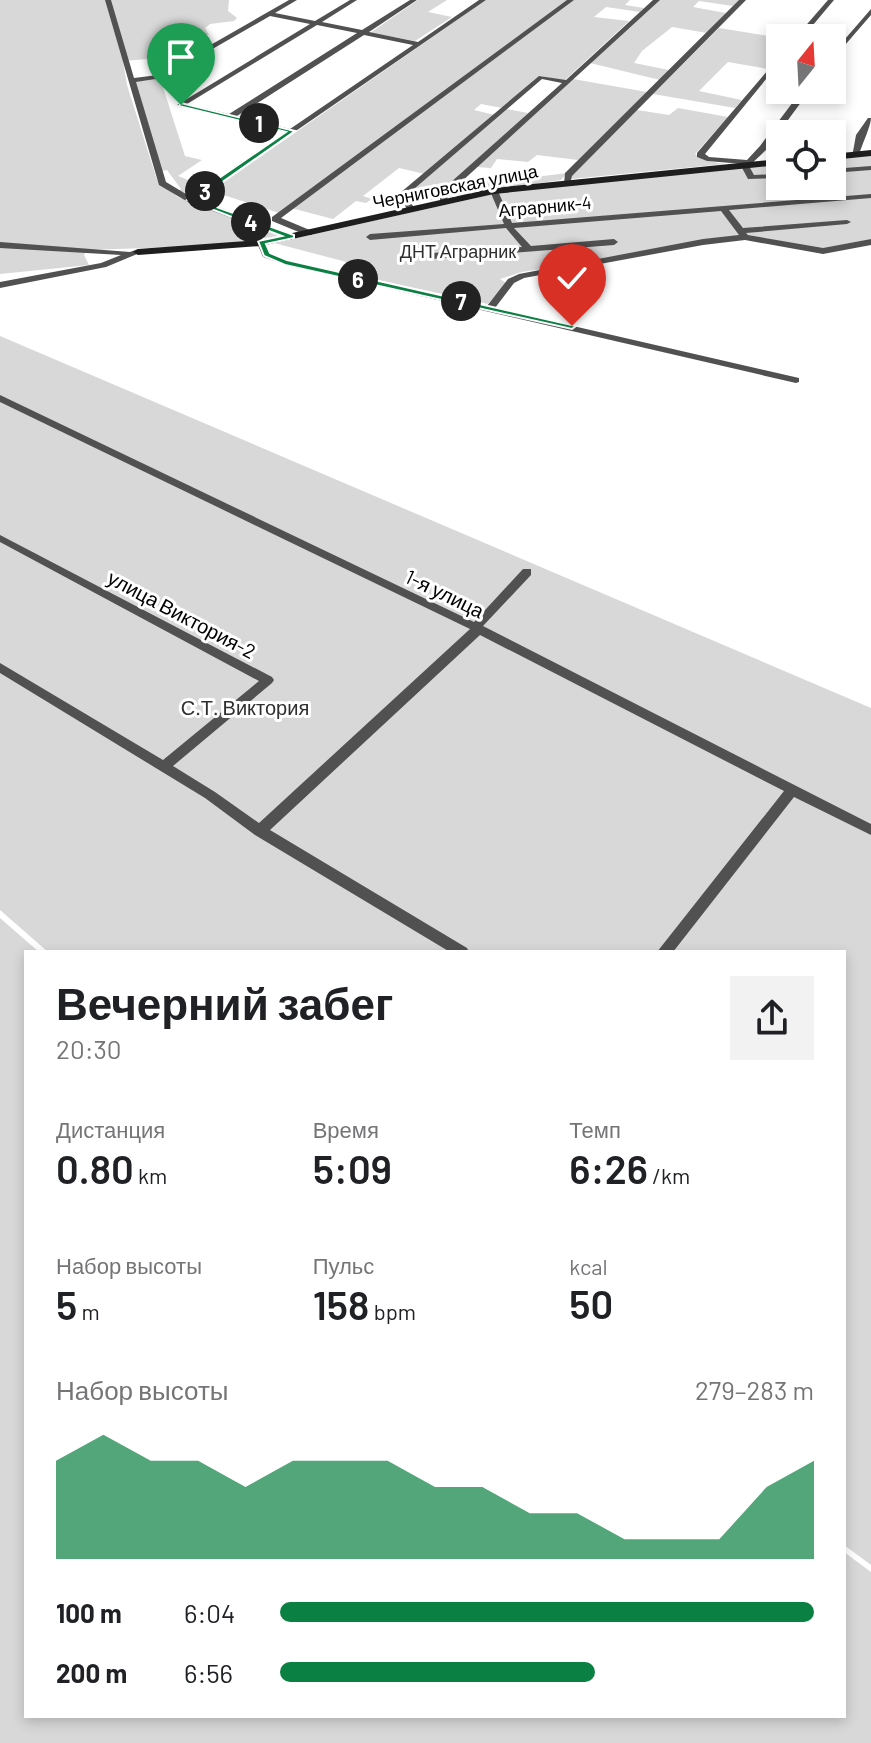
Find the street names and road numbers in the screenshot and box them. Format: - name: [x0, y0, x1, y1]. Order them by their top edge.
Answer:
- street label: Черниговская улица: [371, 159, 540, 213]
- street label: Аграрник-4: [497, 191, 593, 221]
- street label: 1-я улица: [402, 564, 489, 623]
- street label: улица Виктория-2: [104, 565, 260, 663]

